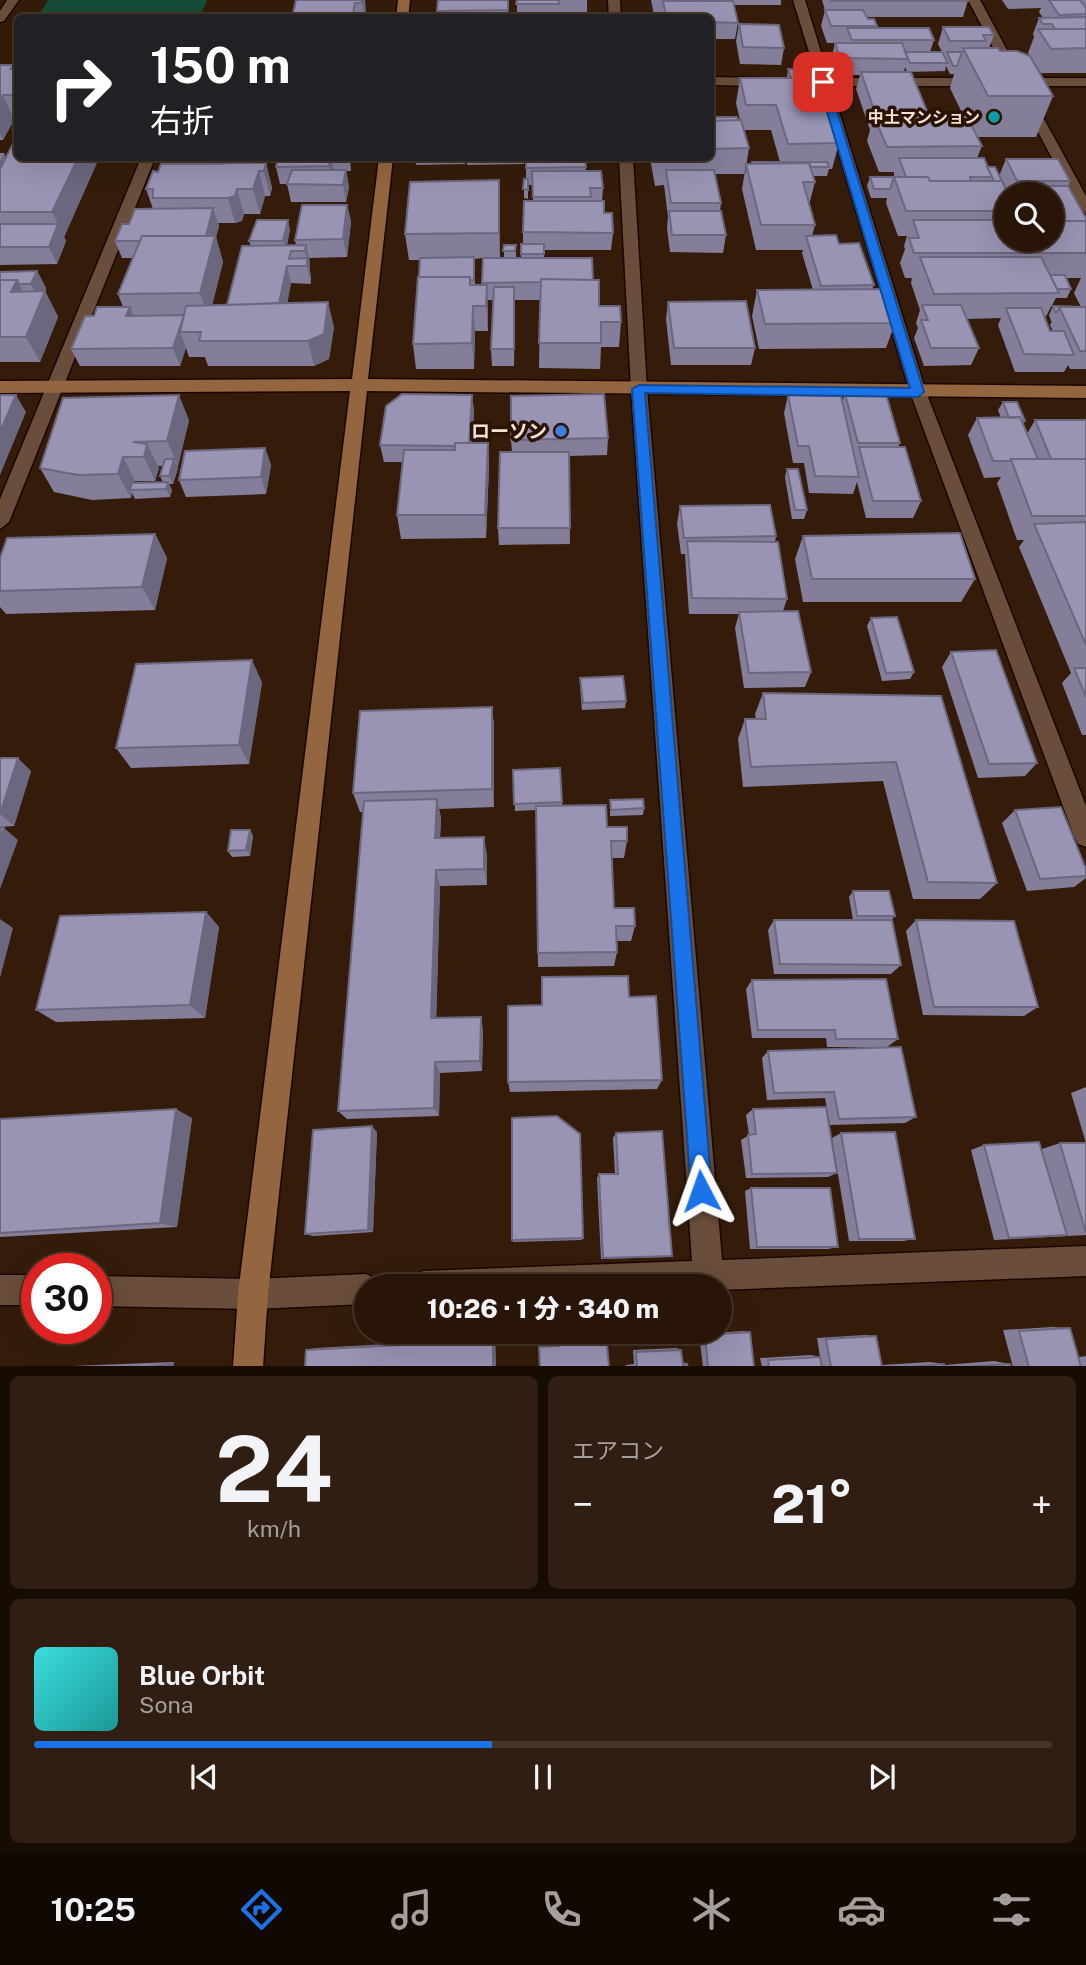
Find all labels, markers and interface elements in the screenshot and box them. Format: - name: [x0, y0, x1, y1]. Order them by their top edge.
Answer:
- text: 150 m: [150, 36, 291, 94]
- icon: right: [35, 42, 126, 133]
- pin: [793, 52, 853, 112]
- icon: arrive: [804, 63, 842, 101]
- text: 右折: [150, 102, 214, 139]
- place label: 中土マンション: [868, 108, 980, 127]
- marker: 中土マンション: [986, 109, 1002, 125]
- map controls: [994, 182, 1064, 252]
- button: search: [994, 182, 1064, 252]
- place label: ローソン: [471, 420, 547, 442]
- marker: ローソン: [553, 423, 569, 439]
- position arrow: [664, 1154, 738, 1228]
- speed limit sign: 30: [21, 1253, 112, 1344]
- text: 10:26 · 1 分 · 340 m: [427, 1293, 659, 1324]
- text: 24: [215, 1416, 333, 1522]
- text: エアコン: [572, 1437, 664, 1464]
- text: 21°: [771, 1474, 853, 1535]
- text: −: [572, 1482, 593, 1527]
- text: +: [1031, 1482, 1052, 1527]
- text: km/h: [247, 1515, 301, 1542]
- text: Blue Orbit: [139, 1660, 265, 1691]
- text: Sona: [139, 1691, 193, 1718]
- icon: previous: [185, 1758, 223, 1796]
- icon: pause: [524, 1758, 562, 1796]
- icon: next: [863, 1758, 901, 1796]
- icon: directions: [237, 1885, 286, 1934]
- icon: music: [387, 1885, 436, 1934]
- icon: phone: [537, 1885, 586, 1934]
- icon: climate: [687, 1885, 736, 1934]
- icon: car: [837, 1885, 886, 1934]
- icon: filters: [987, 1885, 1036, 1934]
- text: 10:25: [50, 1891, 136, 1928]

